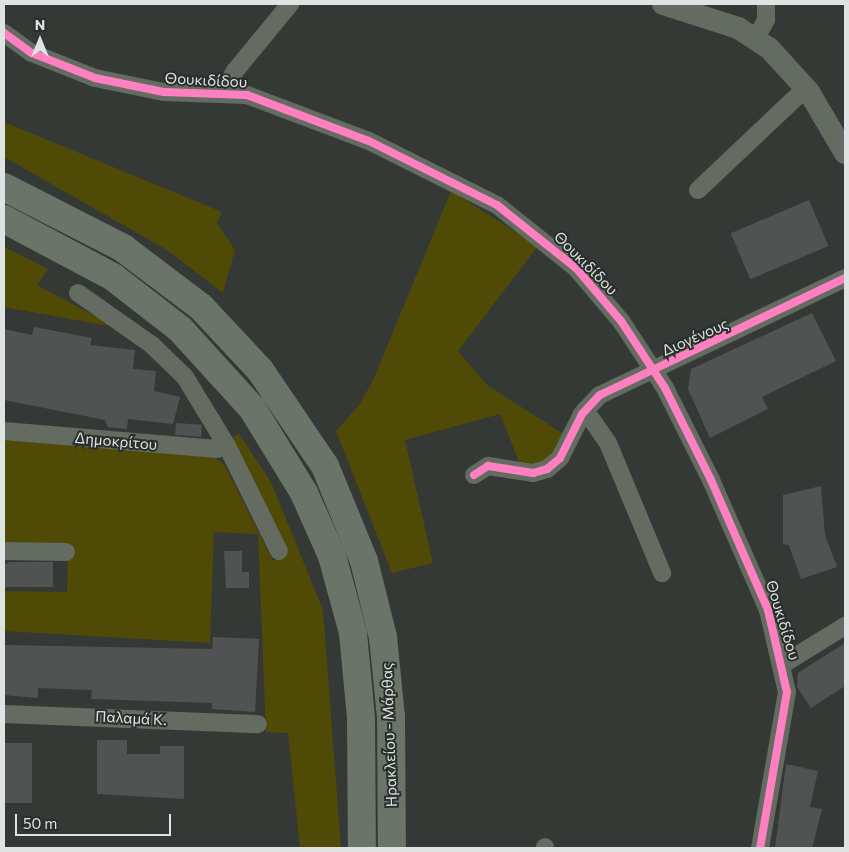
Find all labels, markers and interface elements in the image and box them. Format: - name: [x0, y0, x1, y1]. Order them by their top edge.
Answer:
- north arrow: [15, 15, 65, 65]
- text: N: [35, 16, 45, 33]
- street label: Θουκιδίδου: [164, 69, 248, 91]
- street label: Θουκιδίδου: [551, 228, 621, 298]
- street label: Διογένους: [659, 314, 731, 360]
- street label: Δημοκρίτου: [74, 428, 158, 454]
- street label: Θουκιδίδου: [762, 578, 804, 662]
- street label: Ηρακλείου - Μάρθας: [377, 662, 401, 808]
- street label: Παλαμά Κ.: [95, 707, 167, 729]
- scale bar: [18, 804, 174, 836]
- text: 50 m: [23, 814, 57, 832]

